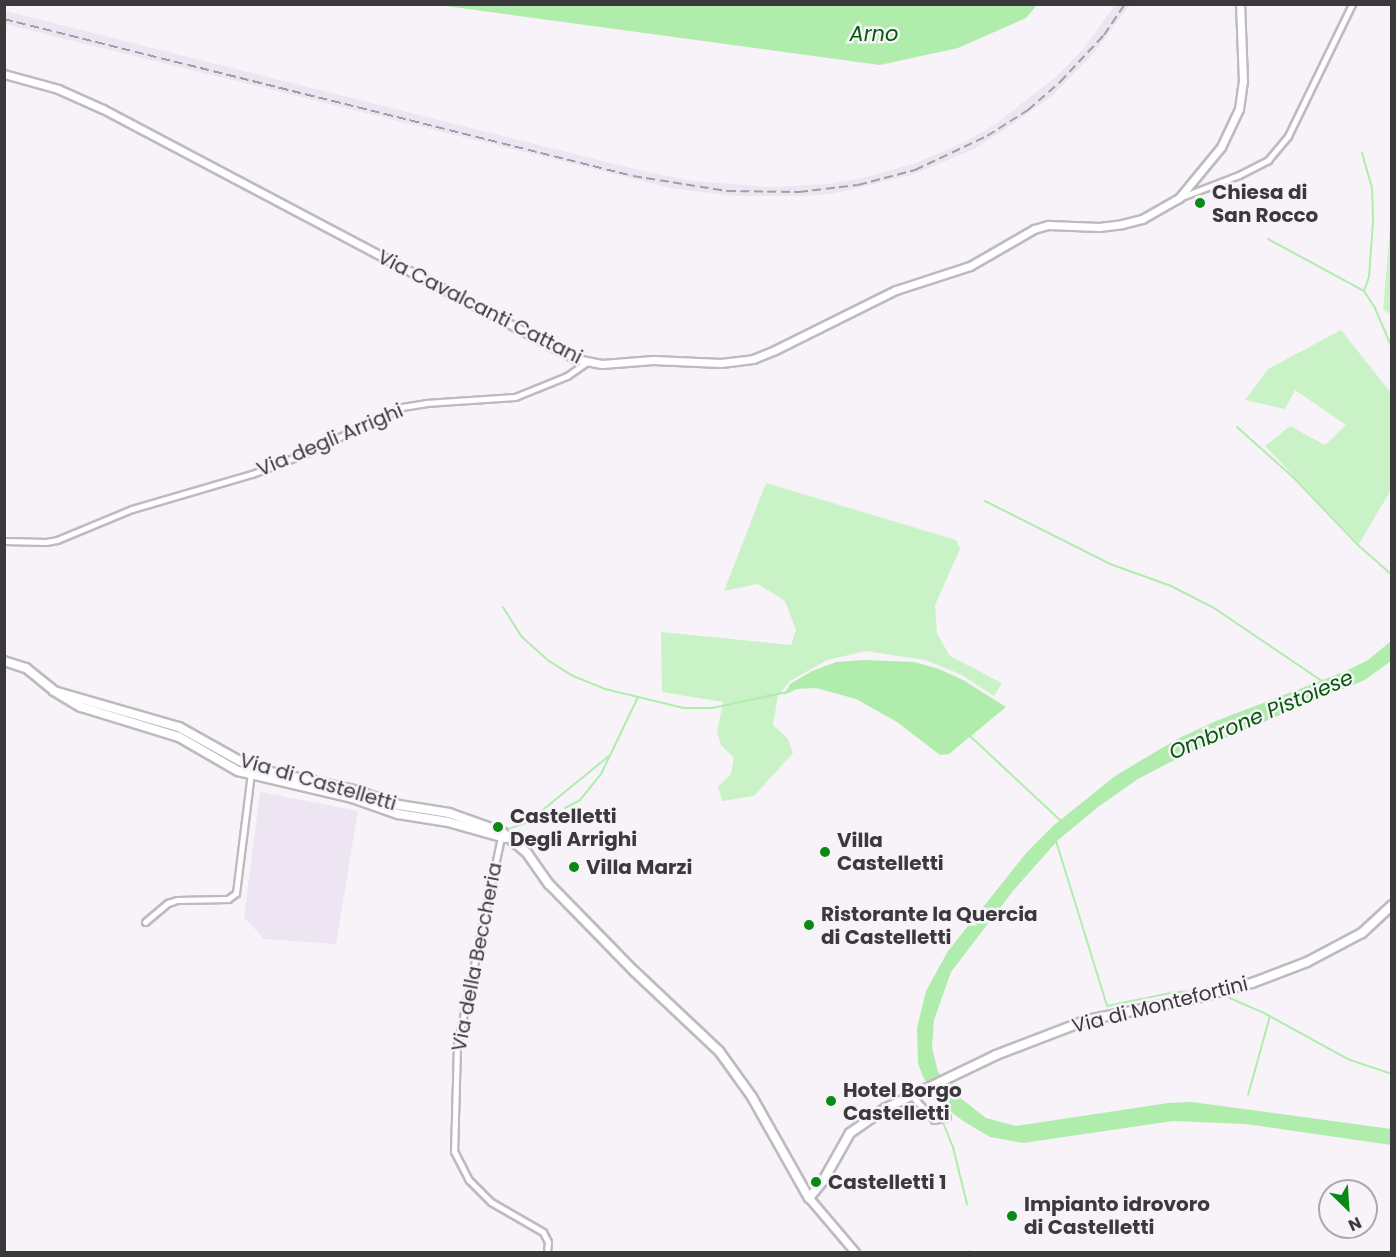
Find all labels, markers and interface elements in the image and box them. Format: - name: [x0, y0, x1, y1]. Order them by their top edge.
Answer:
- water label: Arno: [850, 21, 898, 47]
- place label: Chiesa di San Rocco: [1212, 180, 1318, 227]
- marker: Chiesa di San Rocco: [1193, 196, 1207, 210]
- street label: Via Cavalcanti Cattani: [374, 245, 586, 369]
- street label: Via degli Arrighi: [253, 398, 407, 482]
- water label: Ombrone Pistoiese: [1165, 665, 1357, 765]
- street label: Via di Castelletti: [237, 748, 399, 816]
- place label: Castelletti Degli Arrighi: [510, 804, 637, 851]
- marker: Castelletti Degli Arrighi: [491, 820, 505, 834]
- place label: Villa Castelletti: [837, 828, 944, 875]
- marker: Villa Castelletti: [818, 845, 832, 859]
- place label: Villa Marzi: [586, 855, 692, 879]
- street label: Via della Beccheria: [447, 860, 507, 1054]
- marker: Villa Marzi: [567, 860, 581, 874]
- place label: Ristorante la Quercia di Castelletti: [821, 902, 1038, 949]
- marker: Ristorante la Quercia di Castelletti: [802, 918, 816, 932]
- street label: Via di Montefortini: [1070, 972, 1250, 1038]
- place label: Hotel Borgo Castelletti: [843, 1078, 962, 1125]
- marker: Hotel Borgo Castelletti: [824, 1094, 838, 1108]
- place label: Castelletti 1: [828, 1170, 946, 1194]
- marker: Castelletti 1: [809, 1175, 823, 1189]
- north arrow: [1318, 1179, 1378, 1239]
- place label: Impianto idrovoro di Castelletti: [1024, 1192, 1210, 1239]
- marker: Impianto idrovoro di Castelletti: [1005, 1209, 1019, 1223]
- text: N: [1345, 1211, 1365, 1237]

